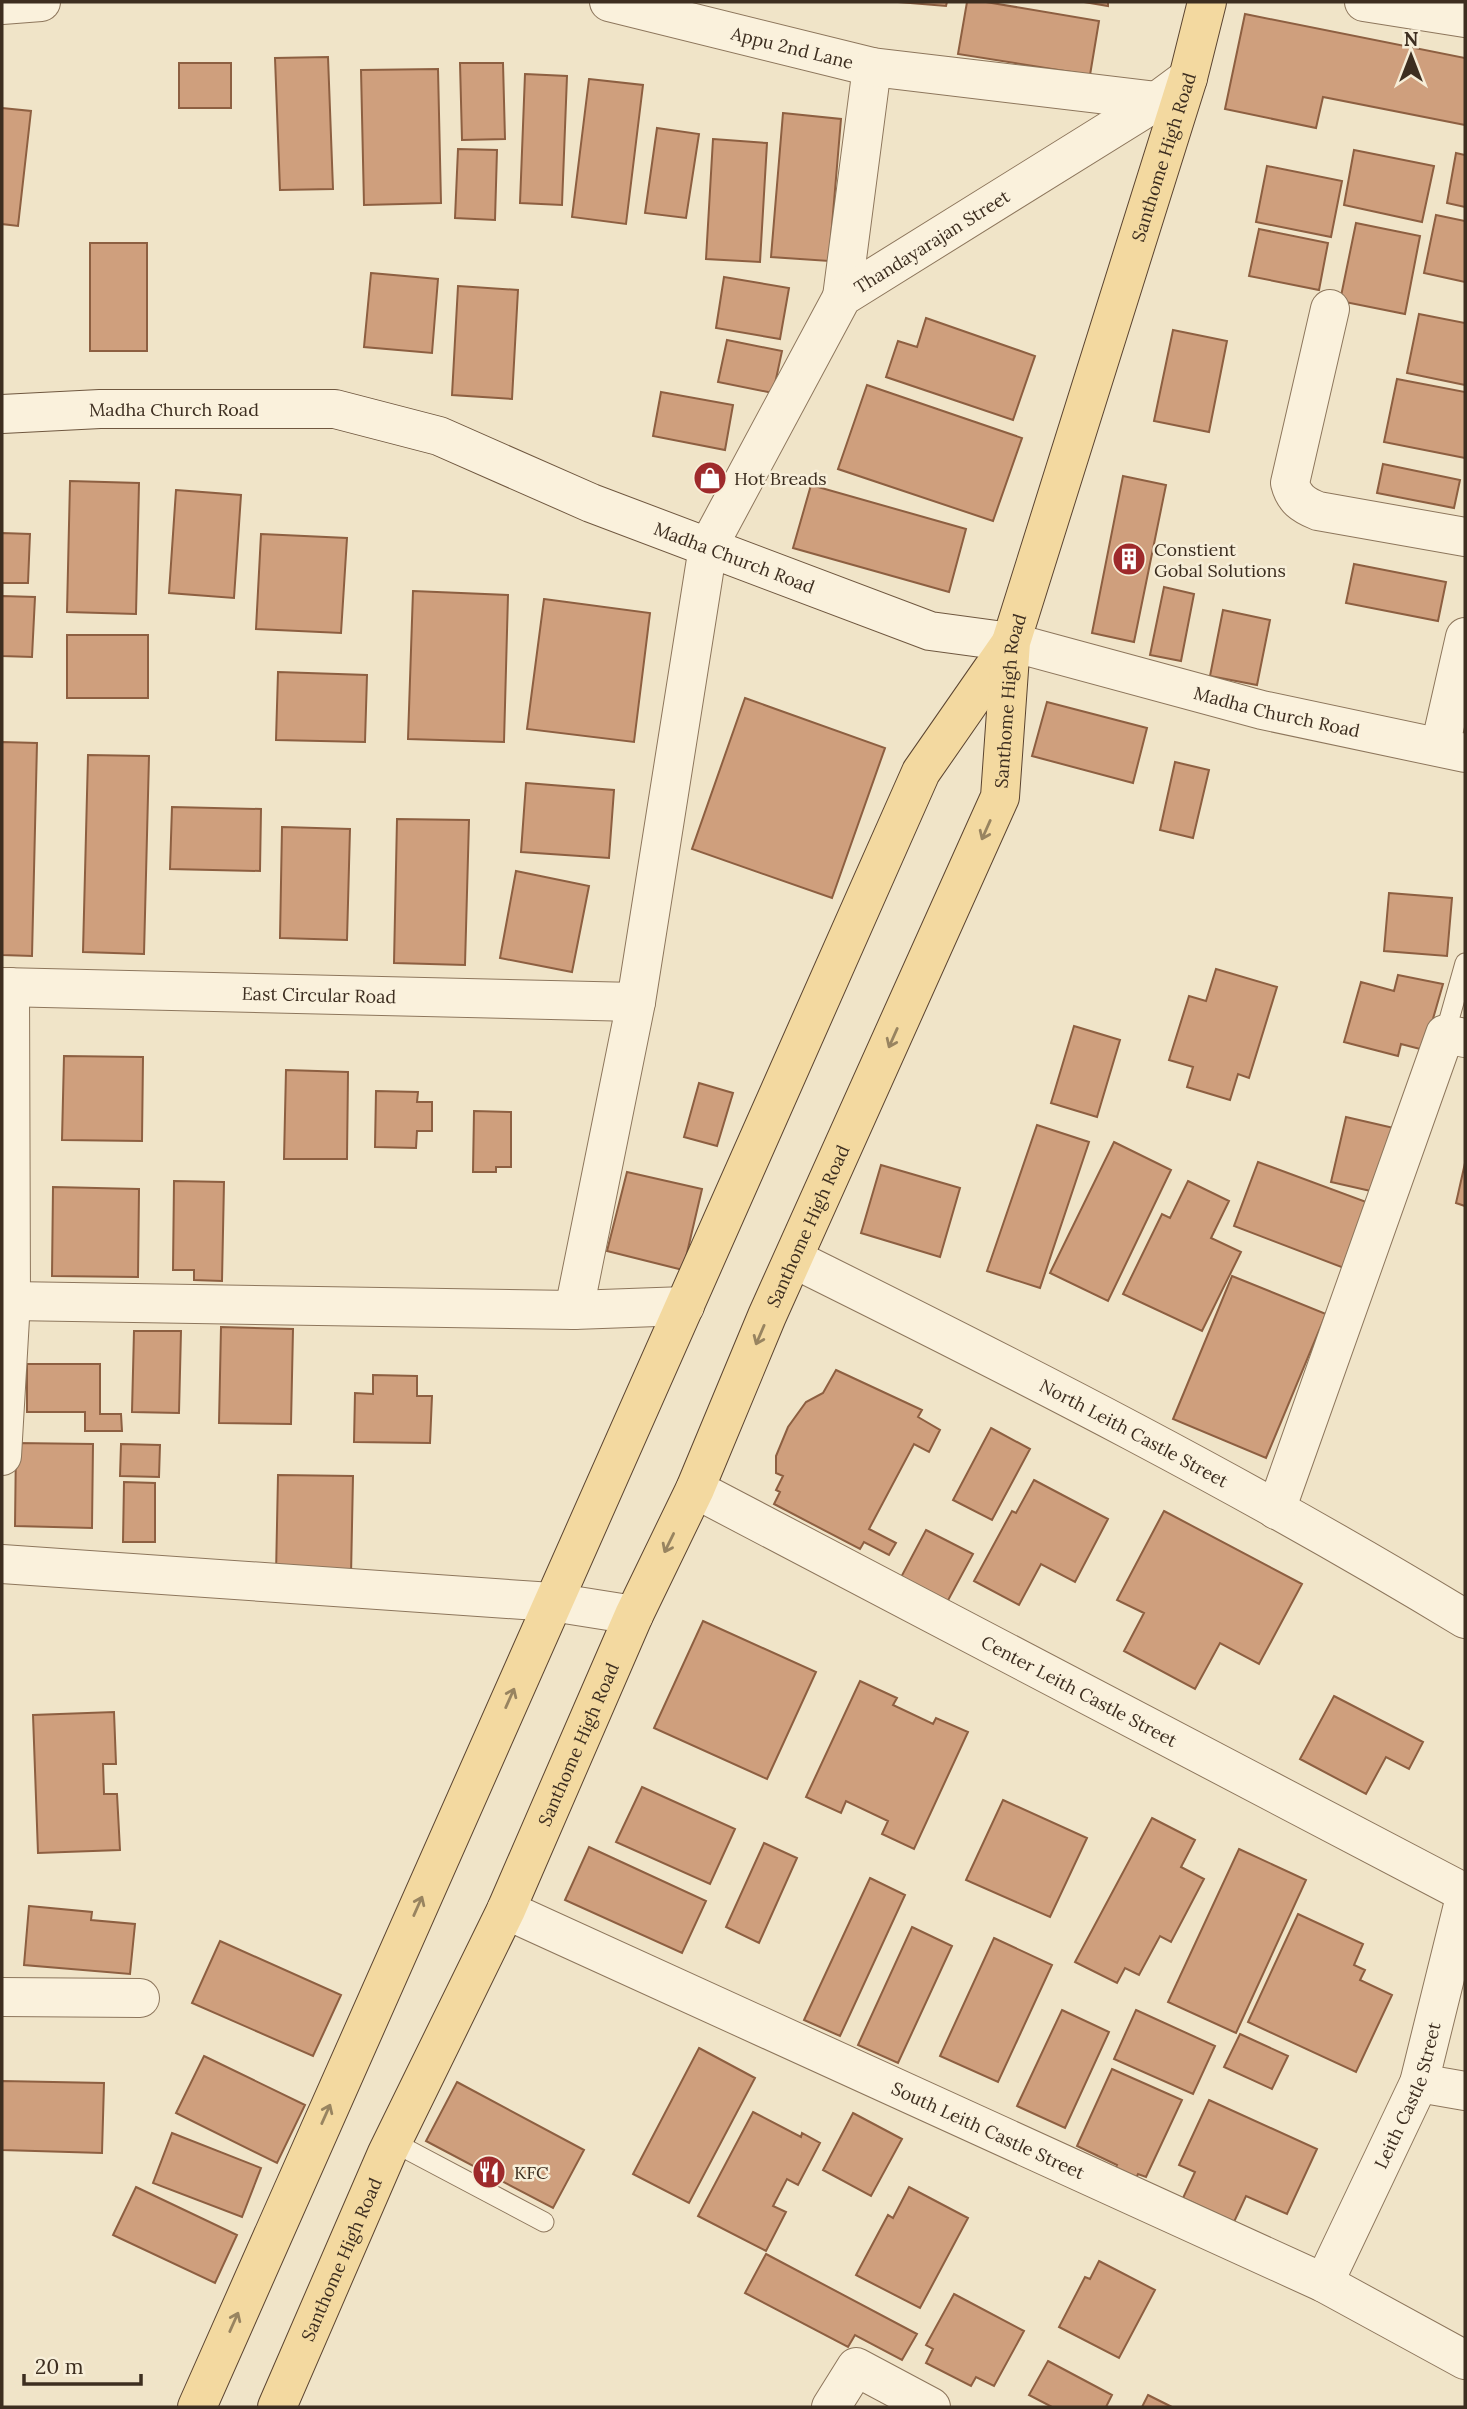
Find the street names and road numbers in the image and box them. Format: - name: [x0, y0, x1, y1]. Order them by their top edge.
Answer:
- street label: Appu 2nd Lane: [728, 21, 856, 74]
- street label: Santhome High Road: [1126, 69, 1201, 244]
- street label: Thandayarajan Street: [850, 184, 1014, 298]
- street label: Madha Church Road: [88, 397, 259, 421]
- street label: Madha Church Road: [651, 516, 818, 598]
- street label: Santhome High Road: [989, 610, 1031, 789]
- street label: Madha Church Road: [1191, 681, 1362, 742]
- street label: East Circular Road: [241, 981, 397, 1008]
- street label: Santhome High Road: [761, 1141, 854, 1311]
- street label: North Leith Castle Street: [1036, 1373, 1233, 1492]
- street label: Center Leith Castle Street: [977, 1630, 1181, 1752]
- street label: Santhome High Road: [532, 1659, 624, 1830]
- street label: Leith Castle Street: [1369, 2020, 1445, 2172]
- street label: South Leith Castle Street: [888, 2076, 1088, 2184]
- street label: Santhome High Road: [295, 2174, 387, 2345]

